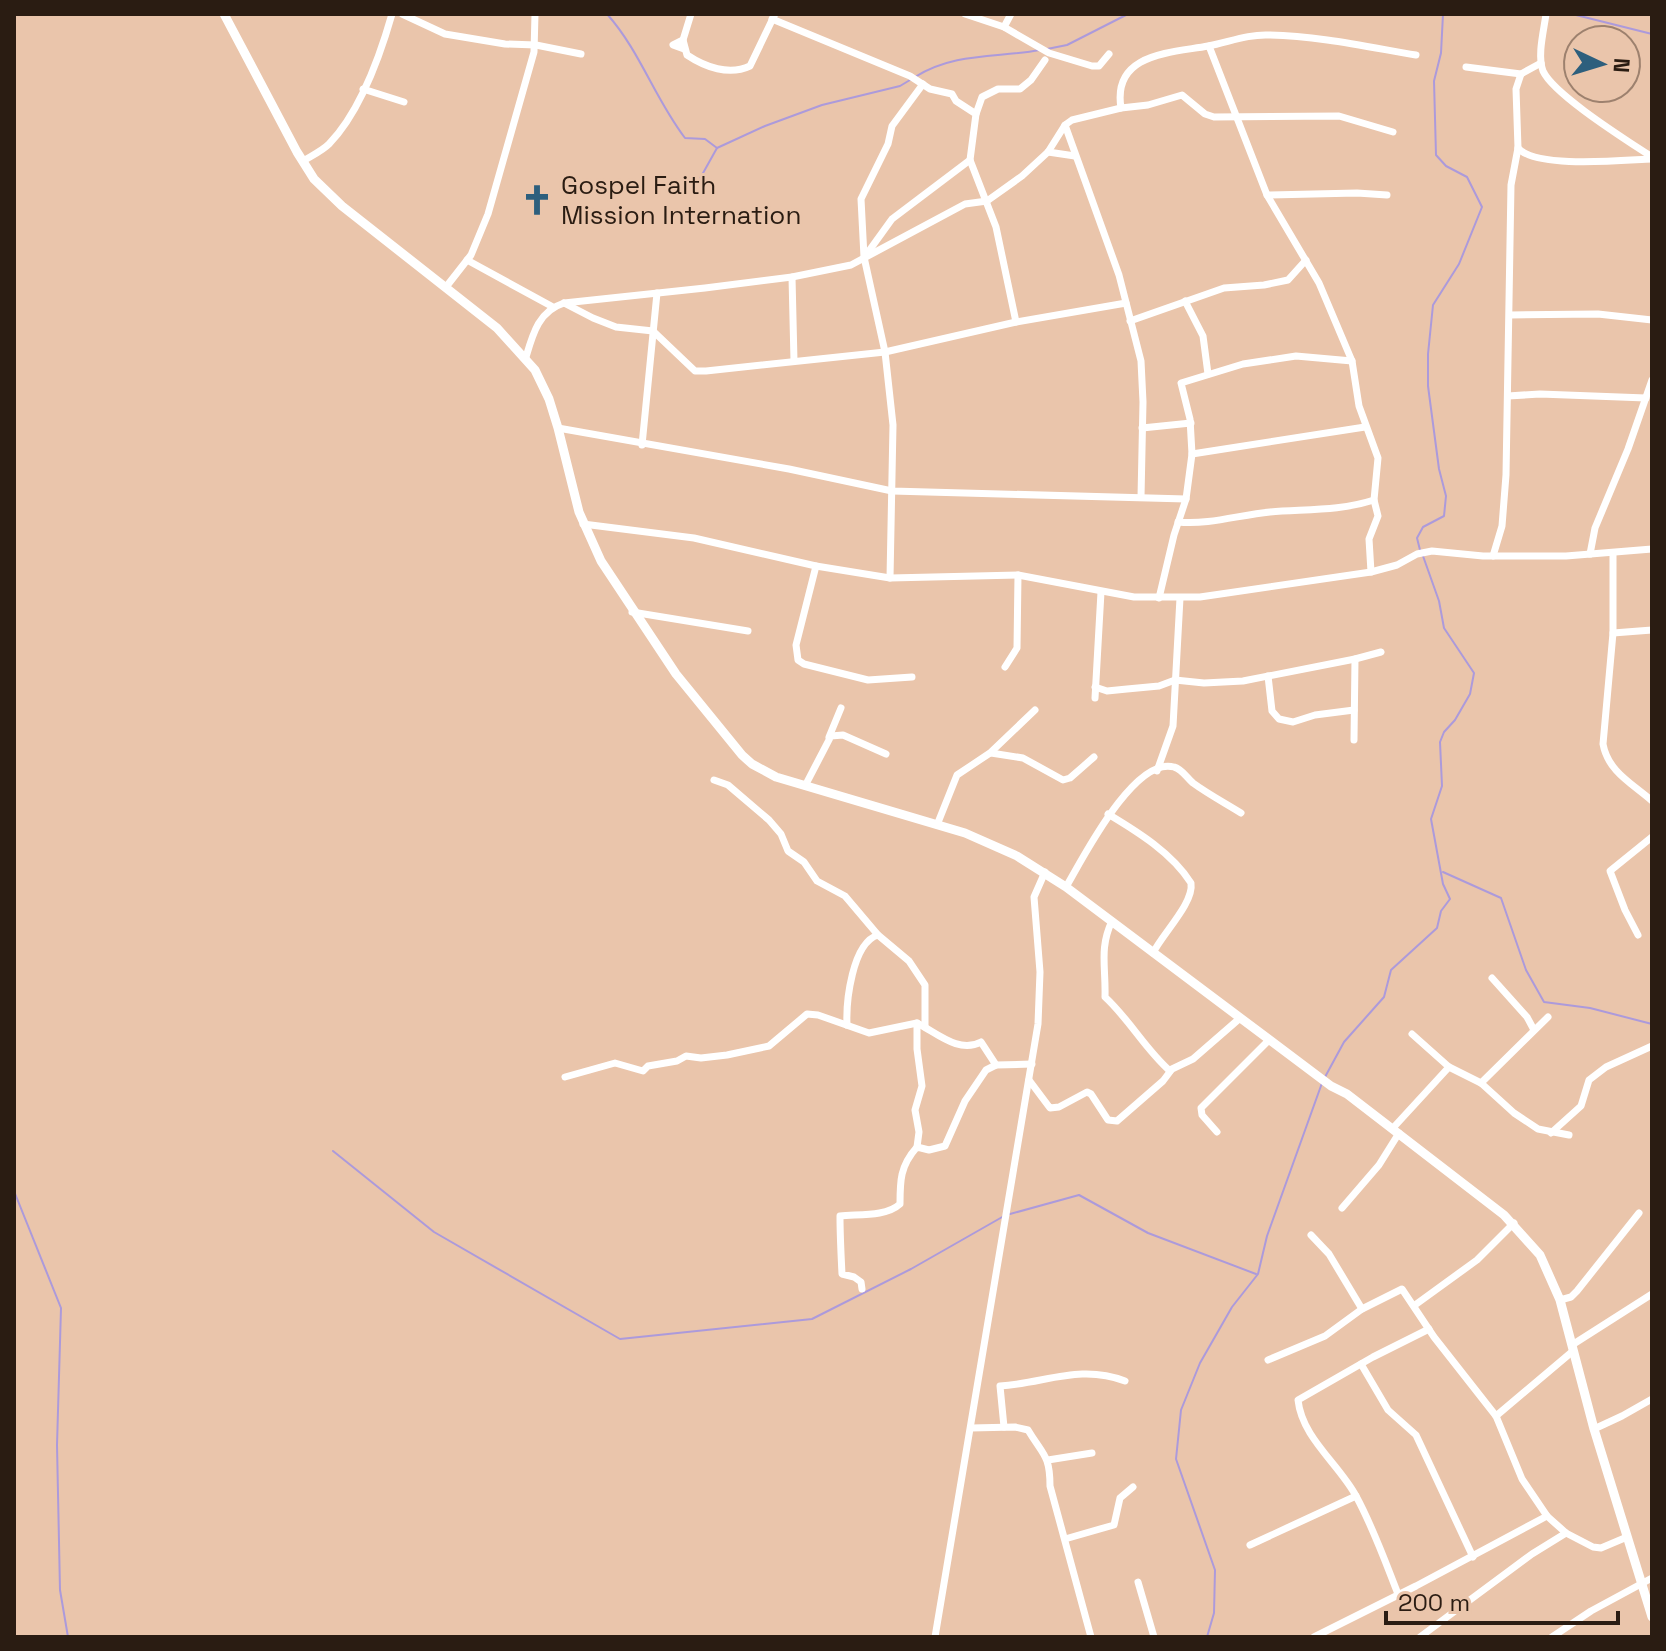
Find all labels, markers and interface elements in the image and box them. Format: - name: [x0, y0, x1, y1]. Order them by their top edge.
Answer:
- north arrow: [1562, 24, 1642, 104]
- text: N: [1607, 57, 1636, 74]
- place label: Gospel Faith Mission Internation: [561, 168, 801, 232]
- church icon: Gospel Faith Mission Internation: [520, 183, 554, 217]
- scale bar: [1386, 1575, 1618, 1625]
- text: 200 m: [1398, 1587, 1470, 1618]

